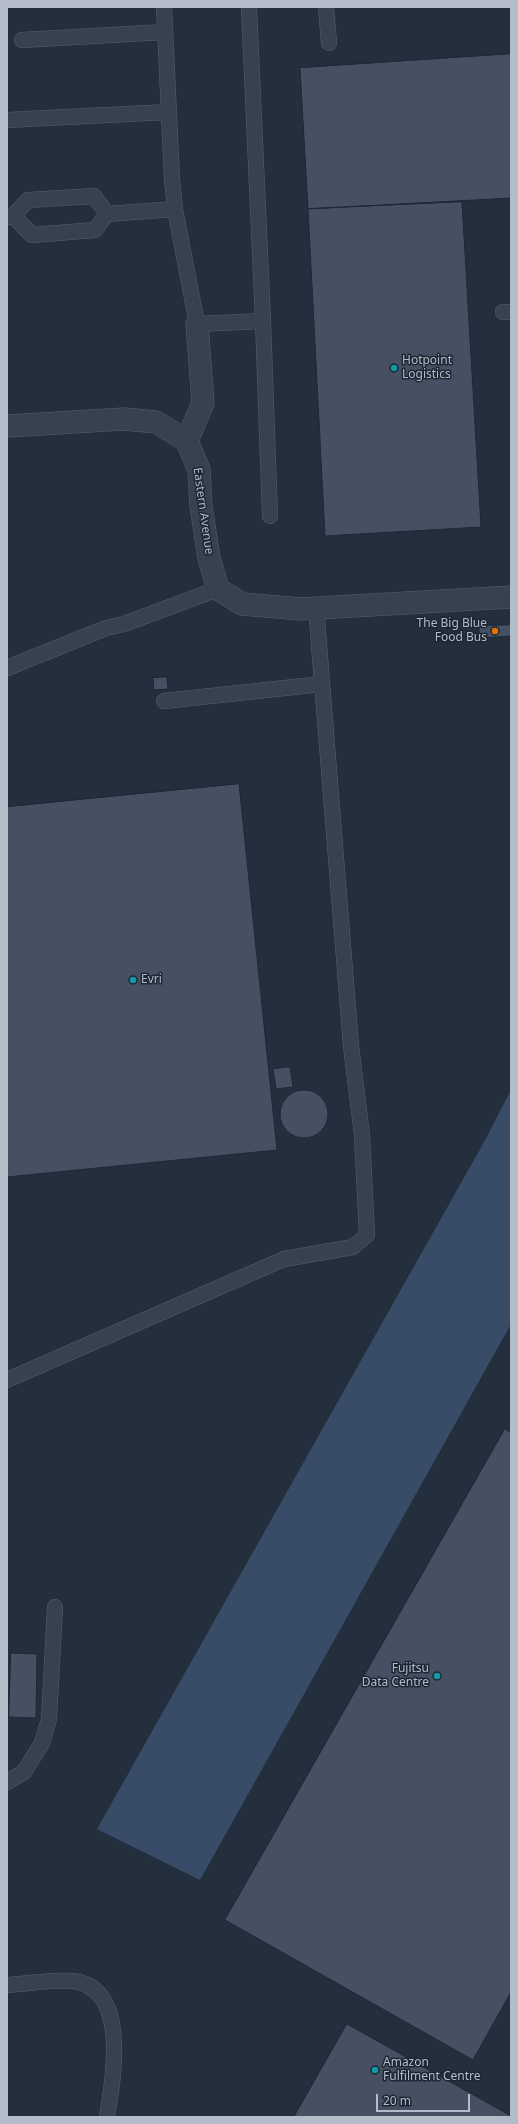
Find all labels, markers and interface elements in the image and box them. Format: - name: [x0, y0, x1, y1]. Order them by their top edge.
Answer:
- place label: Hotpoint Logistics: [402, 354, 452, 382]
- marker: Hotpoint Logistics: [389, 363, 399, 373]
- street label: Eastern Avenue: [190, 466, 216, 556]
- place label: The Big Blue Food Bus: [417, 617, 487, 645]
- marker: The Big Blue Food Bus: [490, 626, 500, 636]
- place label: Evri: [141, 973, 162, 987]
- marker: Evri: [128, 975, 138, 985]
- place label: Fujitsu Data Centre: [362, 1662, 429, 1690]
- marker: Fujitsu Data Centre: [432, 1671, 442, 1681]
- place label: Amazon Fulfilment Centre: [383, 2056, 480, 2084]
- marker: Amazon Fulfilment Centre: [370, 2065, 380, 2075]
- scale bar: [378, 2086, 472, 2112]
- text: 20 m: [383, 2092, 411, 2109]

